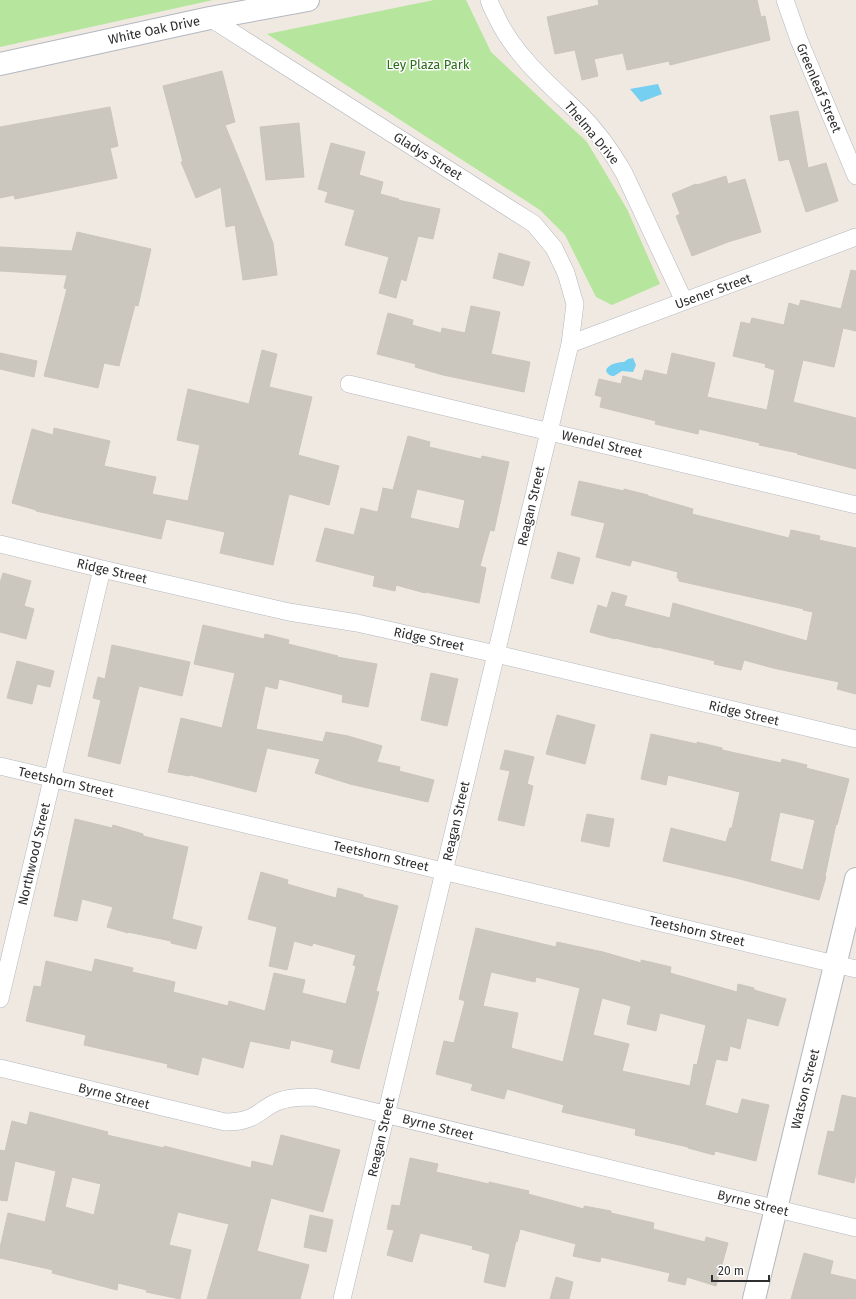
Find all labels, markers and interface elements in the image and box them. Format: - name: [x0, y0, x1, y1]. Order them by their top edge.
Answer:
- street label: White Oak Drive: [107, 13, 201, 47]
- street label: Greenleaf Street: [793, 41, 845, 135]
- park label: Ley Plaza Park: [387, 57, 470, 72]
- street label: Thelma Drive: [561, 99, 623, 167]
- street label: Gladys Street: [391, 129, 465, 183]
- street label: Usener Street: [673, 270, 753, 312]
- street label: Wendel Street: [560, 427, 644, 461]
- street label: Reagan Street: [515, 464, 548, 547]
- street label: Ridge Street: [75, 556, 149, 586]
- street label: Ridge Street: [392, 624, 466, 654]
- street label: Ridge Street: [707, 698, 781, 728]
- street label: Teetshorn Street: [17, 764, 115, 800]
- street label: Reagan Street: [440, 779, 473, 862]
- street label: Northwood Street: [15, 801, 53, 907]
- street label: Teetshorn Street: [332, 838, 430, 874]
- street label: Teetshorn Street: [648, 913, 746, 949]
- street label: Watson Street: [788, 1047, 822, 1131]
- street label: Byrne Street: [77, 1080, 151, 1112]
- street label: Reagan Street: [365, 1095, 398, 1178]
- street label: Byrne Street: [401, 1111, 475, 1143]
- street label: Byrne Street: [716, 1187, 790, 1219]
- scale bar: [712, 1257, 769, 1283]
- text: 20 m: [718, 1264, 744, 1278]

